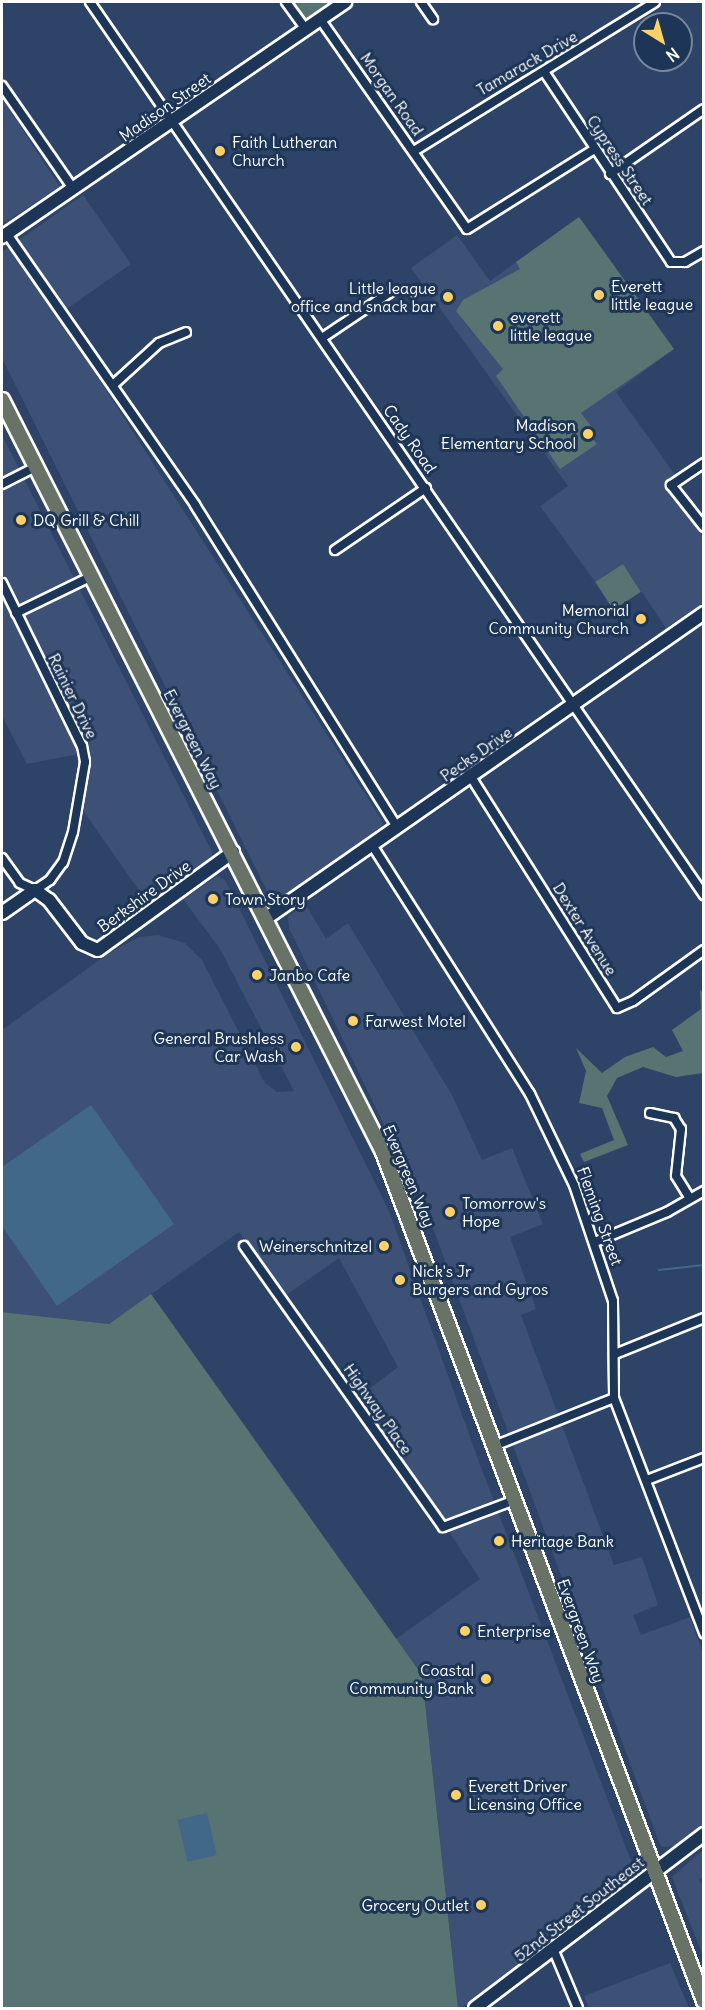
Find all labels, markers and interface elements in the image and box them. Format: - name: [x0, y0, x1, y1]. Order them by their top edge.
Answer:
- north arrow: [633, 12, 693, 72]
- street label: Tamarack Drive: [473, 26, 581, 100]
- text: N: [662, 43, 683, 66]
- street label: Morgan Road: [356, 49, 428, 139]
- street label: Madison Street: [116, 68, 214, 146]
- street label: Cypress Street: [583, 111, 657, 209]
- place label: Faith Lutheran Church: [232, 132, 337, 170]
- marker: Faith Lutheran Church: [213, 144, 227, 158]
- place label: Everett little league: [611, 276, 693, 314]
- place label: Little league office and snack bar: [291, 278, 436, 316]
- marker: Everett little league: [592, 288, 606, 302]
- marker: Little league office and snack bar: [441, 290, 455, 304]
- place label: everett little league: [510, 307, 592, 345]
- marker: everett little league: [491, 319, 505, 333]
- street label: Cady Road: [379, 401, 441, 477]
- place label: Madison Elementary School: [441, 415, 576, 453]
- marker: Madison Elementary School: [581, 427, 595, 441]
- place label: DQ Grill & Chill: [33, 510, 139, 530]
- marker: DQ Grill & Chill: [14, 513, 28, 527]
- place label: Memorial Community Church: [488, 600, 629, 638]
- marker: Memorial Community Church: [634, 612, 648, 626]
- street label: Rainier Drive: [44, 650, 102, 742]
- street label: Evergreen Way: [160, 686, 226, 792]
- street label: Pecks Drive: [437, 722, 515, 786]
- street label: Berkshire Drive: [94, 856, 194, 936]
- street label: Dexter Avenue: [549, 879, 621, 979]
- place label: Town Story: [225, 889, 306, 909]
- marker: Town Story: [206, 892, 220, 906]
- place label: Janbo Cafe: [269, 965, 350, 985]
- marker: Janbo Cafe: [250, 968, 264, 982]
- place label: Farwest Motel: [365, 1011, 466, 1031]
- marker: Farwest Motel: [346, 1014, 360, 1028]
- place label: General Brushless Car Wash: [153, 1028, 284, 1066]
- marker: General Brushless Car Wash: [289, 1040, 303, 1054]
- street label: Evergreen Way: [379, 1122, 439, 1230]
- street label: Fleming Street: [573, 1164, 627, 1268]
- place label: Tomorrow's Hope: [462, 1193, 546, 1231]
- marker: Tomorrow's Hope: [443, 1205, 457, 1219]
- place label: Weinerschnitzel: [259, 1236, 372, 1256]
- marker: Weinerschnitzel: [377, 1239, 391, 1253]
- place label: Nick's Jr Burgers and Gyros: [412, 1261, 548, 1299]
- marker: Nick's Jr Burgers and Gyros: [393, 1273, 407, 1287]
- street label: Highway Place: [340, 1360, 416, 1458]
- place label: Heritage Bank: [511, 1531, 614, 1551]
- marker: Heritage Bank: [492, 1534, 506, 1548]
- street label: Evergreen Way: [553, 1576, 609, 1686]
- place label: Enterprise: [477, 1621, 551, 1641]
- marker: Enterprise: [458, 1624, 472, 1638]
- place label: Coastal Community Bank: [349, 1660, 474, 1698]
- marker: Coastal Community Bank: [479, 1672, 493, 1686]
- place label: Everett Driver Licensing Office: [468, 1776, 582, 1814]
- marker: Everett Driver Licensing Office: [449, 1788, 463, 1802]
- street label: 52nd Street Southeast: [510, 1852, 648, 1966]
- place label: Grocery Outlet: [361, 1895, 469, 1915]
- marker: Grocery Outlet: [474, 1898, 488, 1912]

